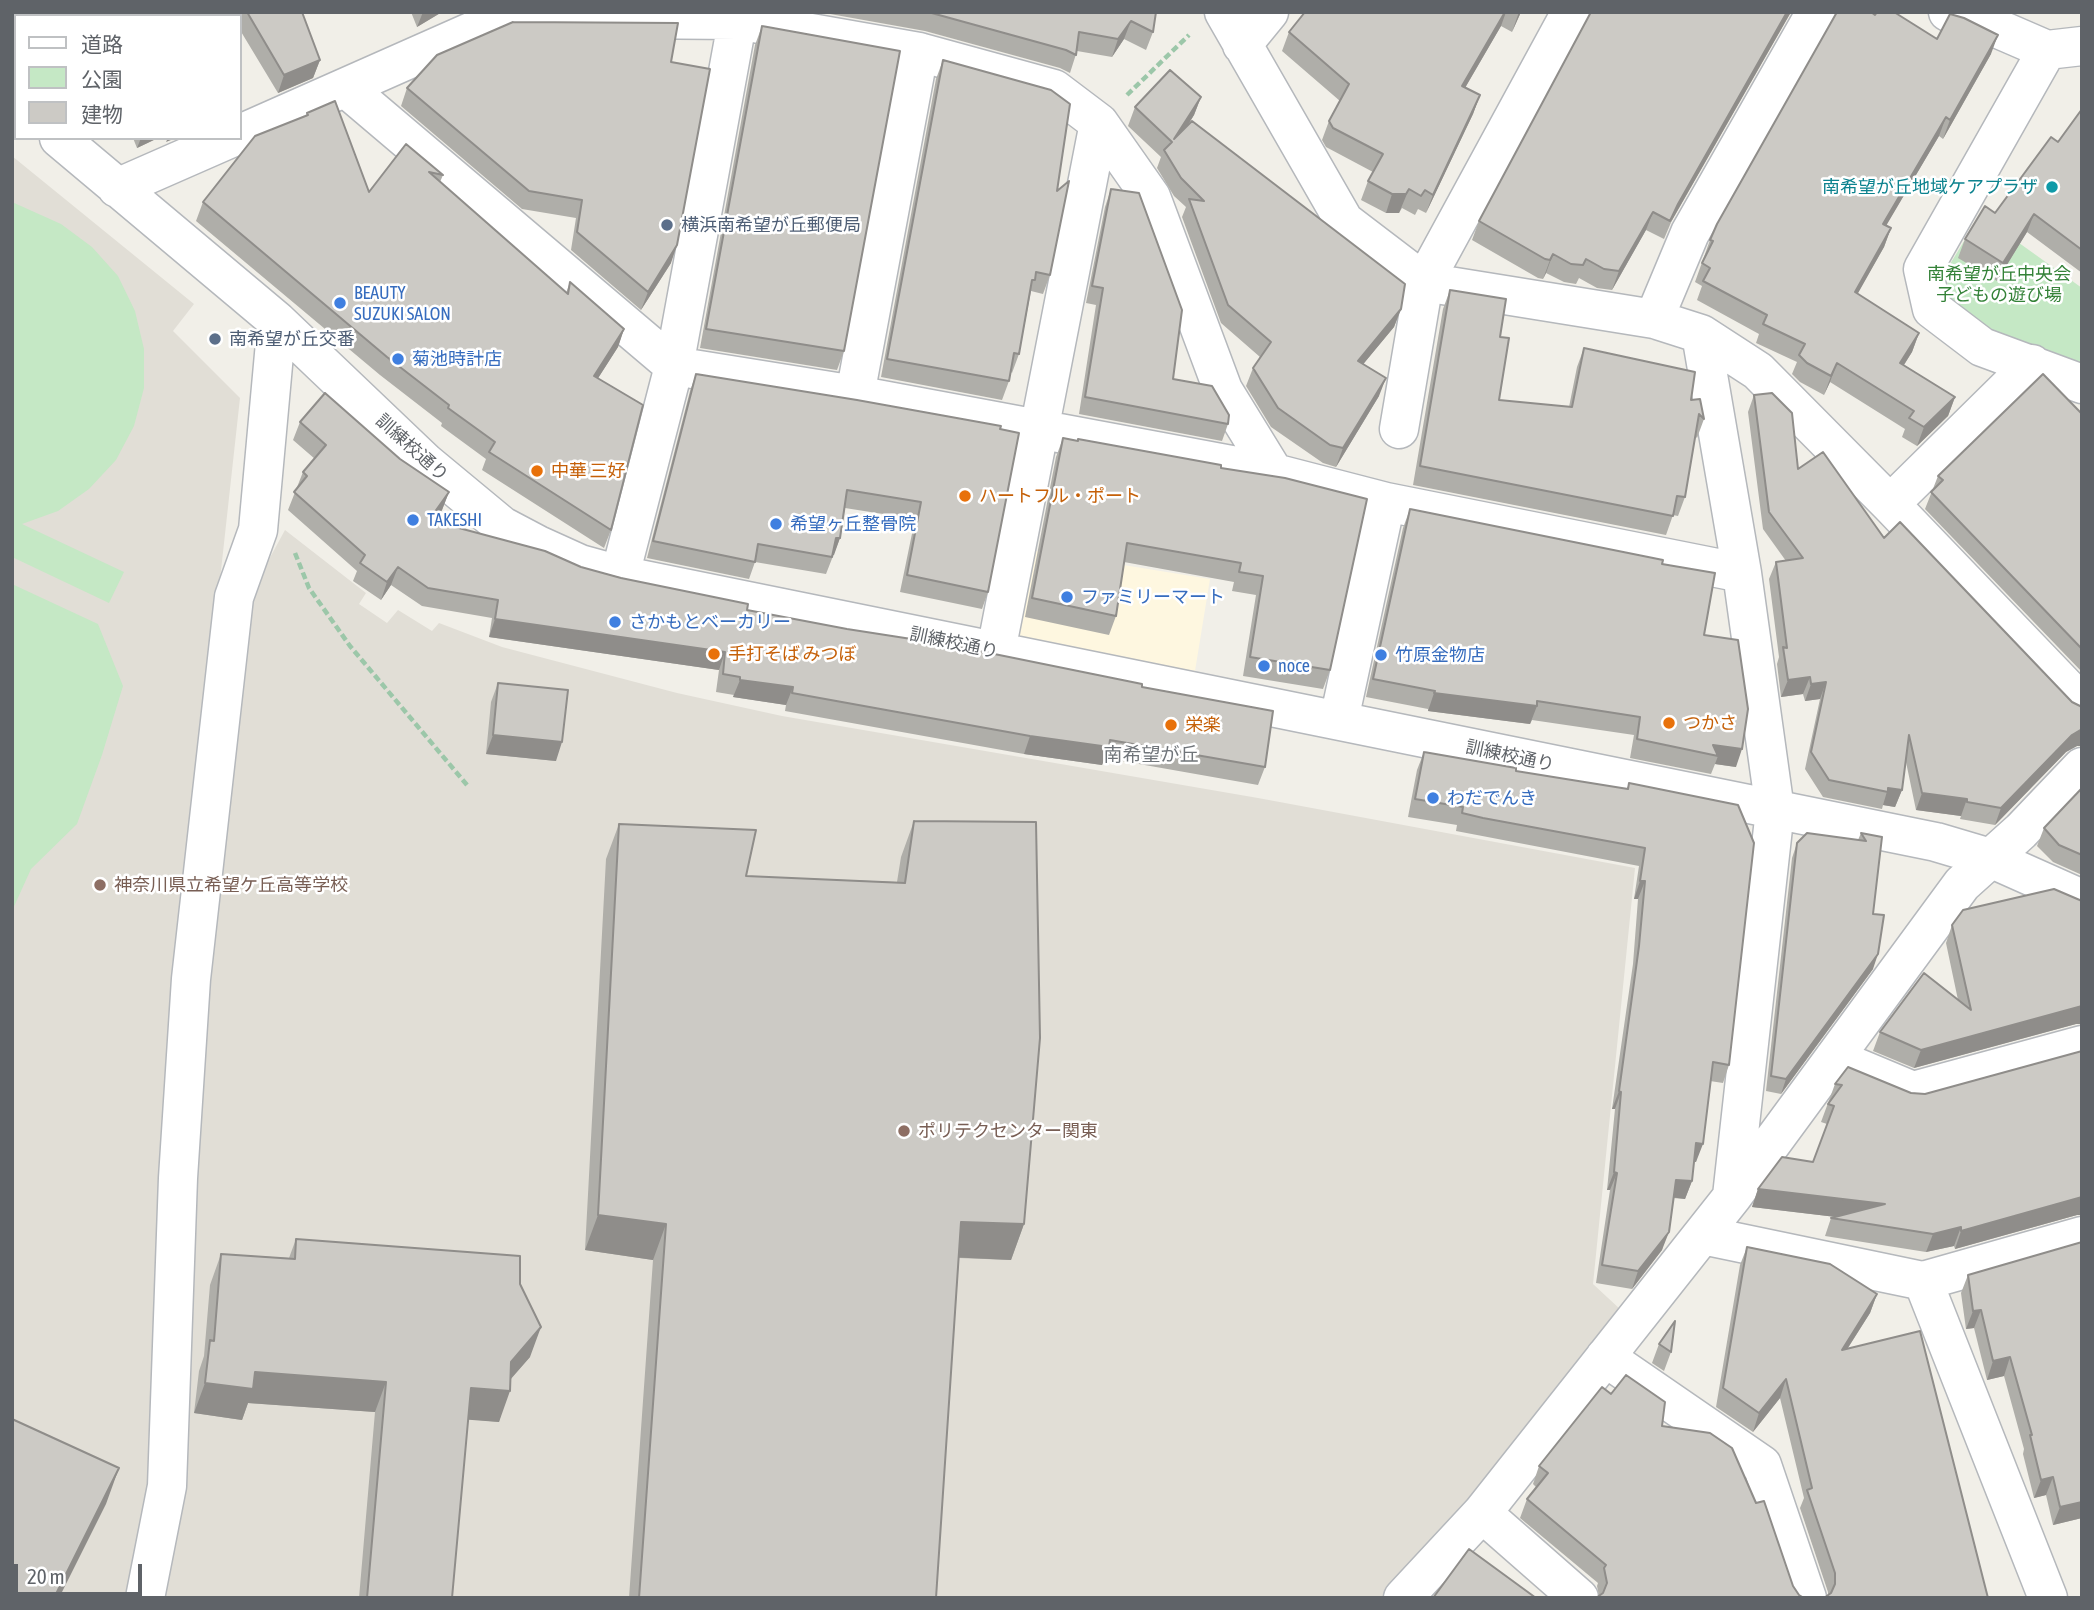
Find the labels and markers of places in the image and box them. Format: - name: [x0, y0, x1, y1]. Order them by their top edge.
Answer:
- place label: 南希望が丘地域ケアプラザ: [1822, 176, 2038, 198]
- marker: 南希望が丘地域ケアプラザ: [2044, 179, 2060, 195]
- place label: 横浜南希望が丘郵便局: [681, 214, 861, 236]
- marker: 横浜南希望が丘郵便局: [659, 217, 675, 233]
- place label: BEAUTY SUZUKI SALON: [354, 282, 451, 324]
- marker: BEAUTY SUZUKI SALON: [332, 295, 348, 311]
- place label: 南希望が丘交番: [229, 328, 355, 350]
- marker: 南希望が丘交番: [207, 331, 223, 347]
- place label: 菊池時計店: [412, 348, 502, 370]
- marker: 菊池時計店: [390, 351, 406, 367]
- place label: 中華 三好: [551, 460, 625, 482]
- marker: 中華 三好: [529, 463, 545, 479]
- place label: ハートフル・ポート: [979, 485, 1141, 507]
- marker: ハートフル・ポート: [957, 488, 973, 504]
- place label: TAKESHI: [427, 509, 482, 531]
- marker: TAKESHI: [405, 512, 421, 528]
- place label: 希望ヶ丘整骨院: [790, 513, 916, 535]
- marker: 希望ヶ丘整骨院: [768, 516, 784, 532]
- place label: ファミリーマート: [1081, 586, 1225, 608]
- marker: ファミリーマート: [1059, 589, 1075, 605]
- place label: さかもとベーカリー: [629, 611, 791, 633]
- marker: さかもとベーカリー: [607, 614, 623, 630]
- place label: 手打そば みつぼ: [728, 643, 856, 665]
- place label: 竹原金物店: [1395, 644, 1485, 666]
- marker: 手打そば みつぼ: [706, 646, 722, 662]
- marker: 竹原金物店: [1373, 647, 1389, 663]
- place label: noce: [1278, 655, 1310, 677]
- marker: noce: [1256, 658, 1272, 674]
- place label: つかさ: [1683, 712, 1737, 734]
- place label: 栄楽: [1185, 714, 1221, 736]
- marker: つかさ: [1661, 715, 1677, 731]
- marker: 栄楽: [1163, 717, 1179, 733]
- place label: わだでんき: [1447, 787, 1537, 809]
- marker: わだでんき: [1425, 790, 1441, 806]
- place label: 神奈川県立希望ケ丘高等学校: [114, 874, 348, 896]
- marker: 神奈川県立希望ケ丘高等学校: [92, 877, 108, 893]
- place label: ポリテクセンター関東: [918, 1120, 1098, 1142]
- marker: ポリテクセンター関東: [896, 1123, 912, 1139]

